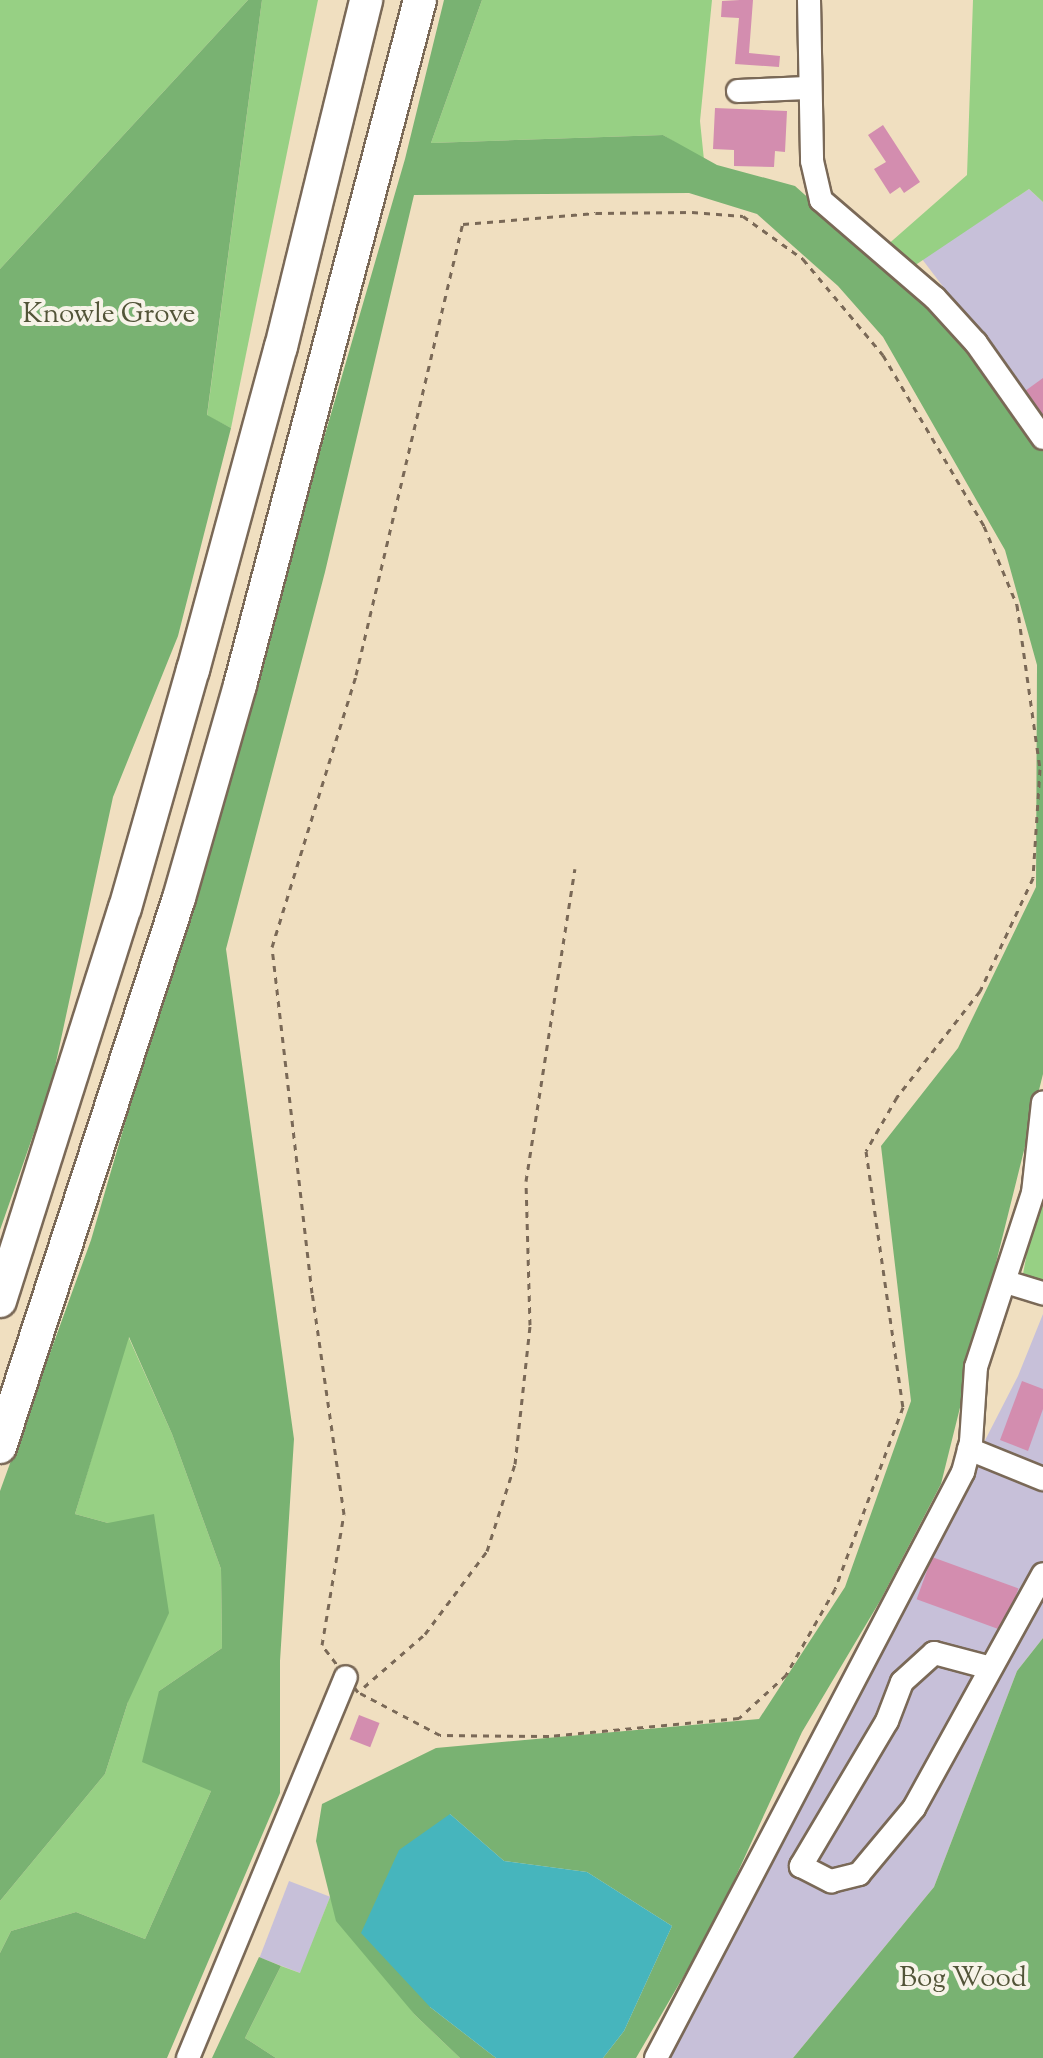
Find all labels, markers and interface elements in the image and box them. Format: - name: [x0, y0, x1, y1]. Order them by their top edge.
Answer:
- park label: Knowle Grove: [22, 298, 196, 332]
- park label: Bog Wood: [899, 1962, 1027, 1996]

